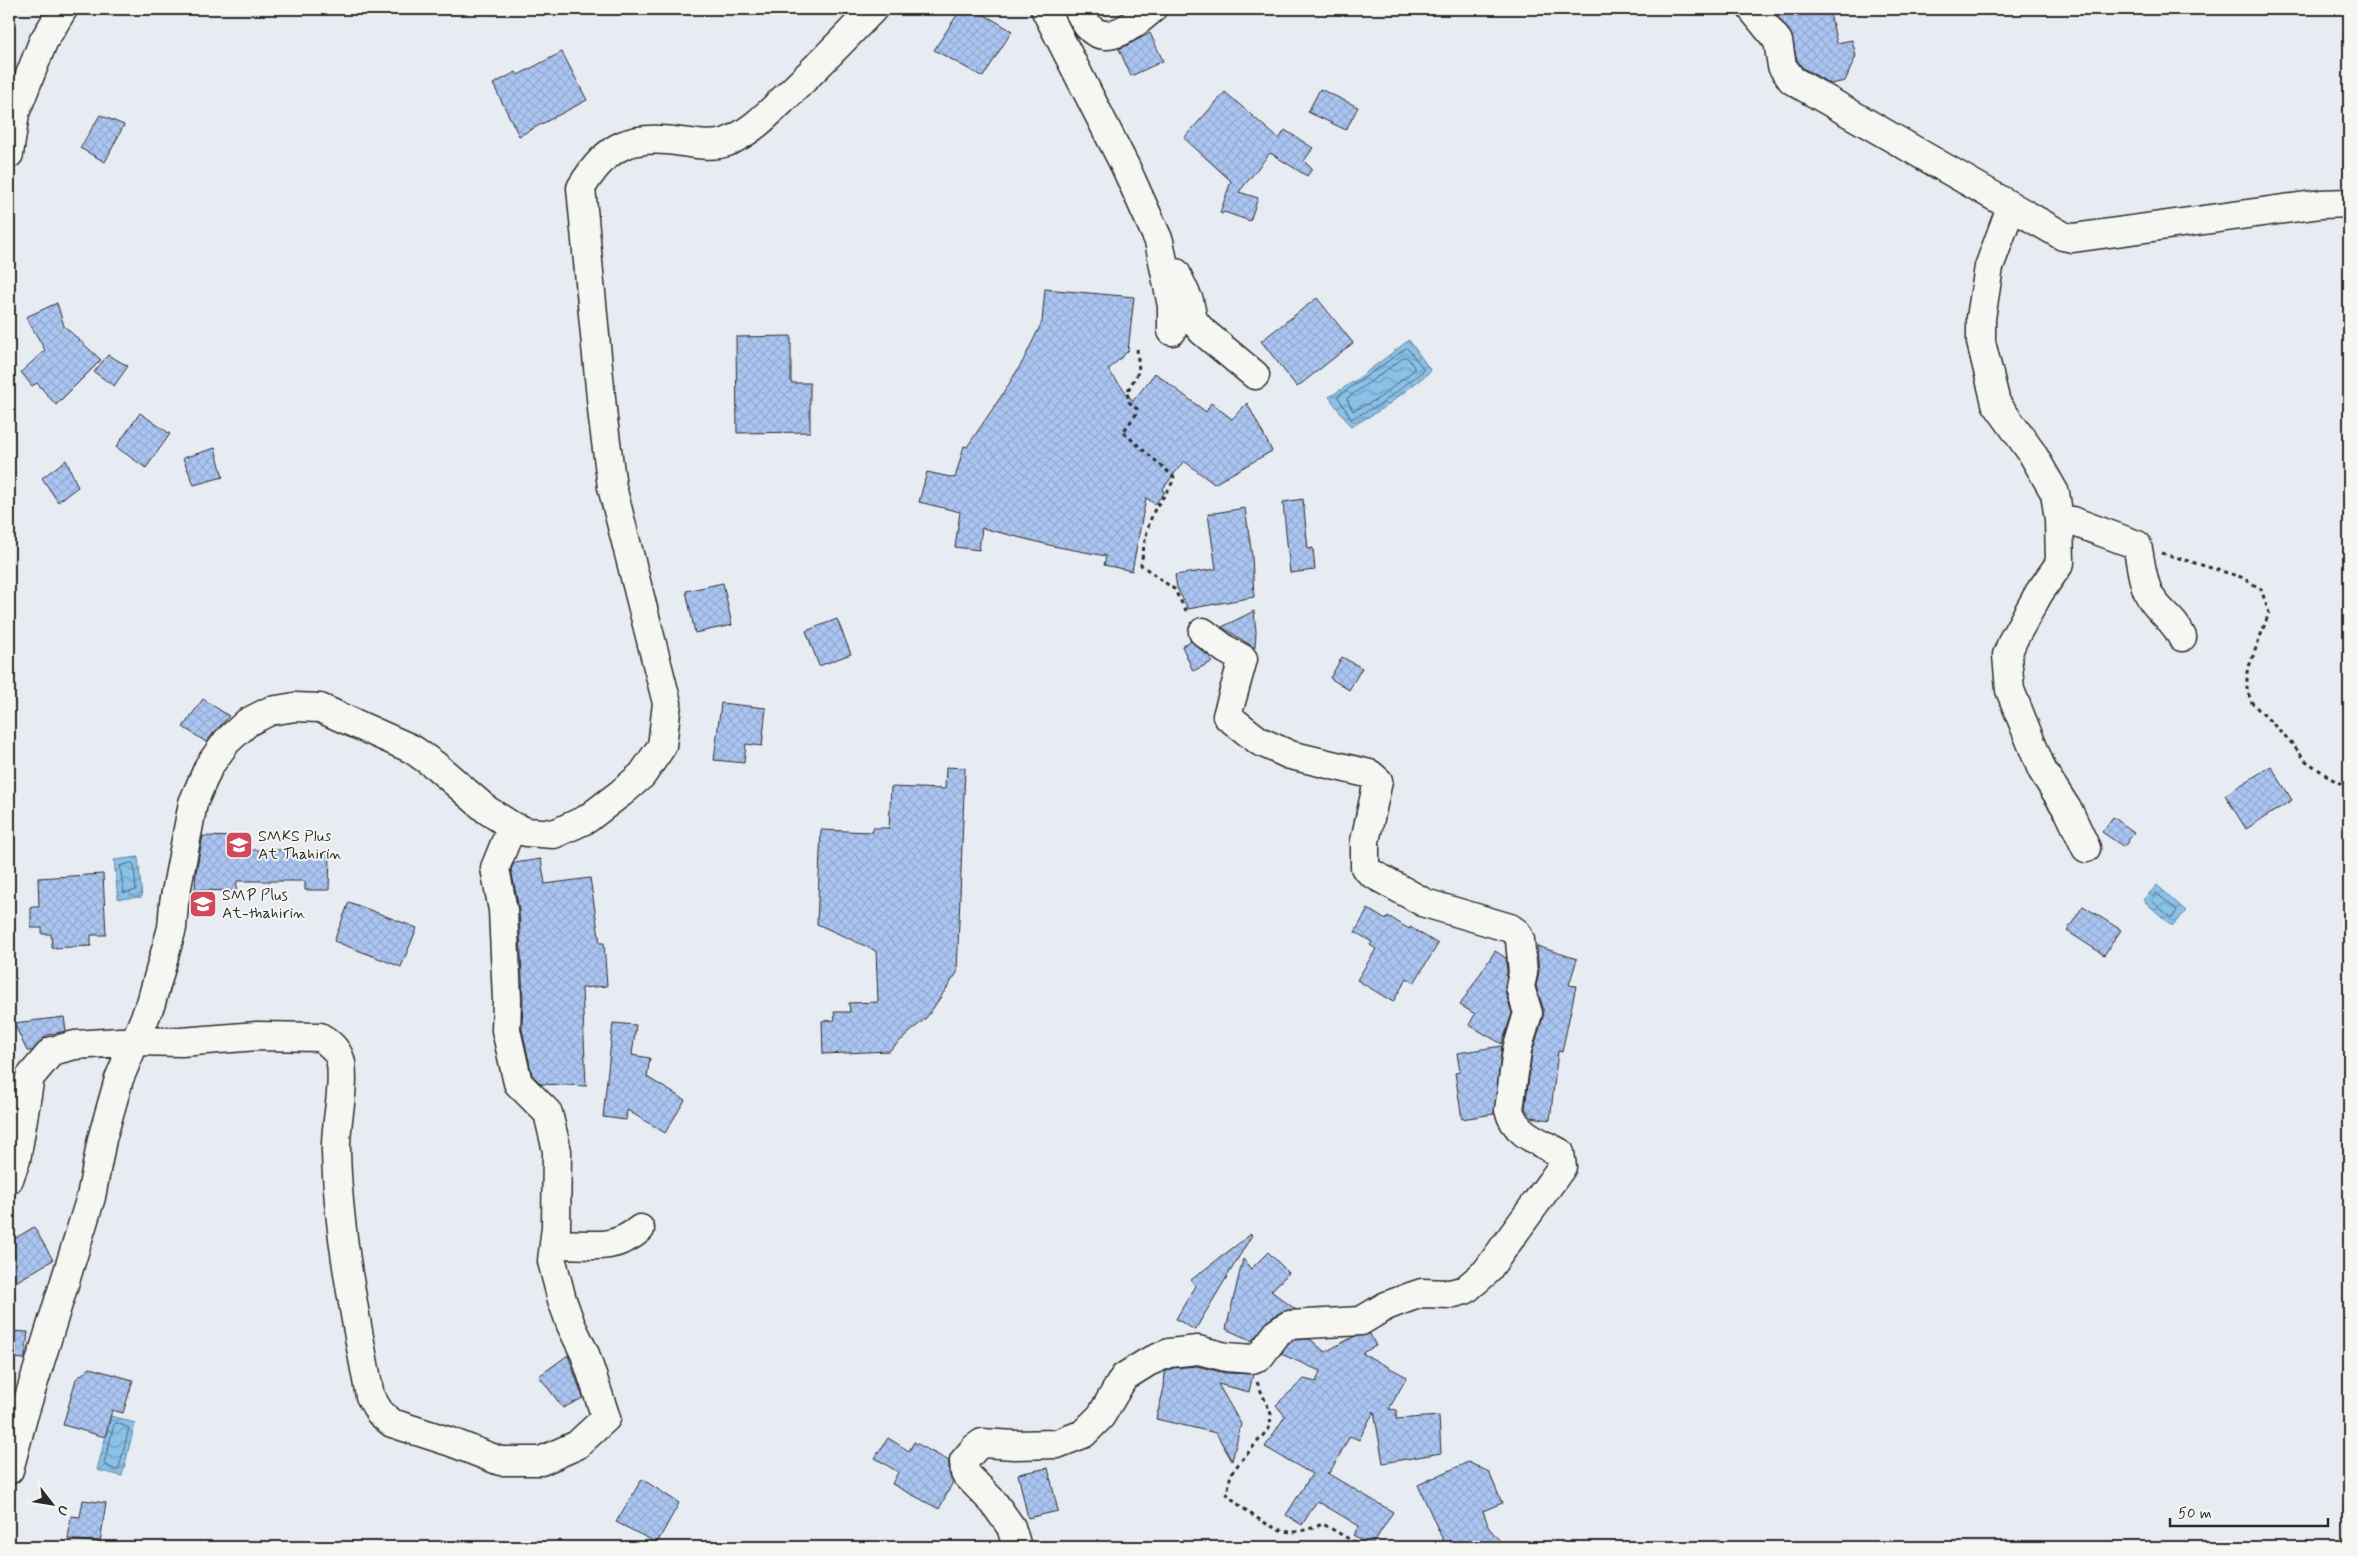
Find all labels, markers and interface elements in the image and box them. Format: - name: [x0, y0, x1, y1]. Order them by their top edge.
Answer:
- place label: SMKS Plus At Thahirin: [258, 826, 343, 865]
- school or university icon: SMKS Plus At Thahirin: [224, 830, 254, 860]
- place label: SMP Plus At-thahirin: [222, 885, 306, 924]
- school or university icon: SMP Plus At-thahirin: [188, 889, 218, 919]
- north arrow: [28, 1478, 78, 1528]
- scale bar: [2170, 1496, 2328, 1528]
- text: U: [52, 1502, 72, 1519]
- text: 50 m: [2178, 1504, 2212, 1524]

